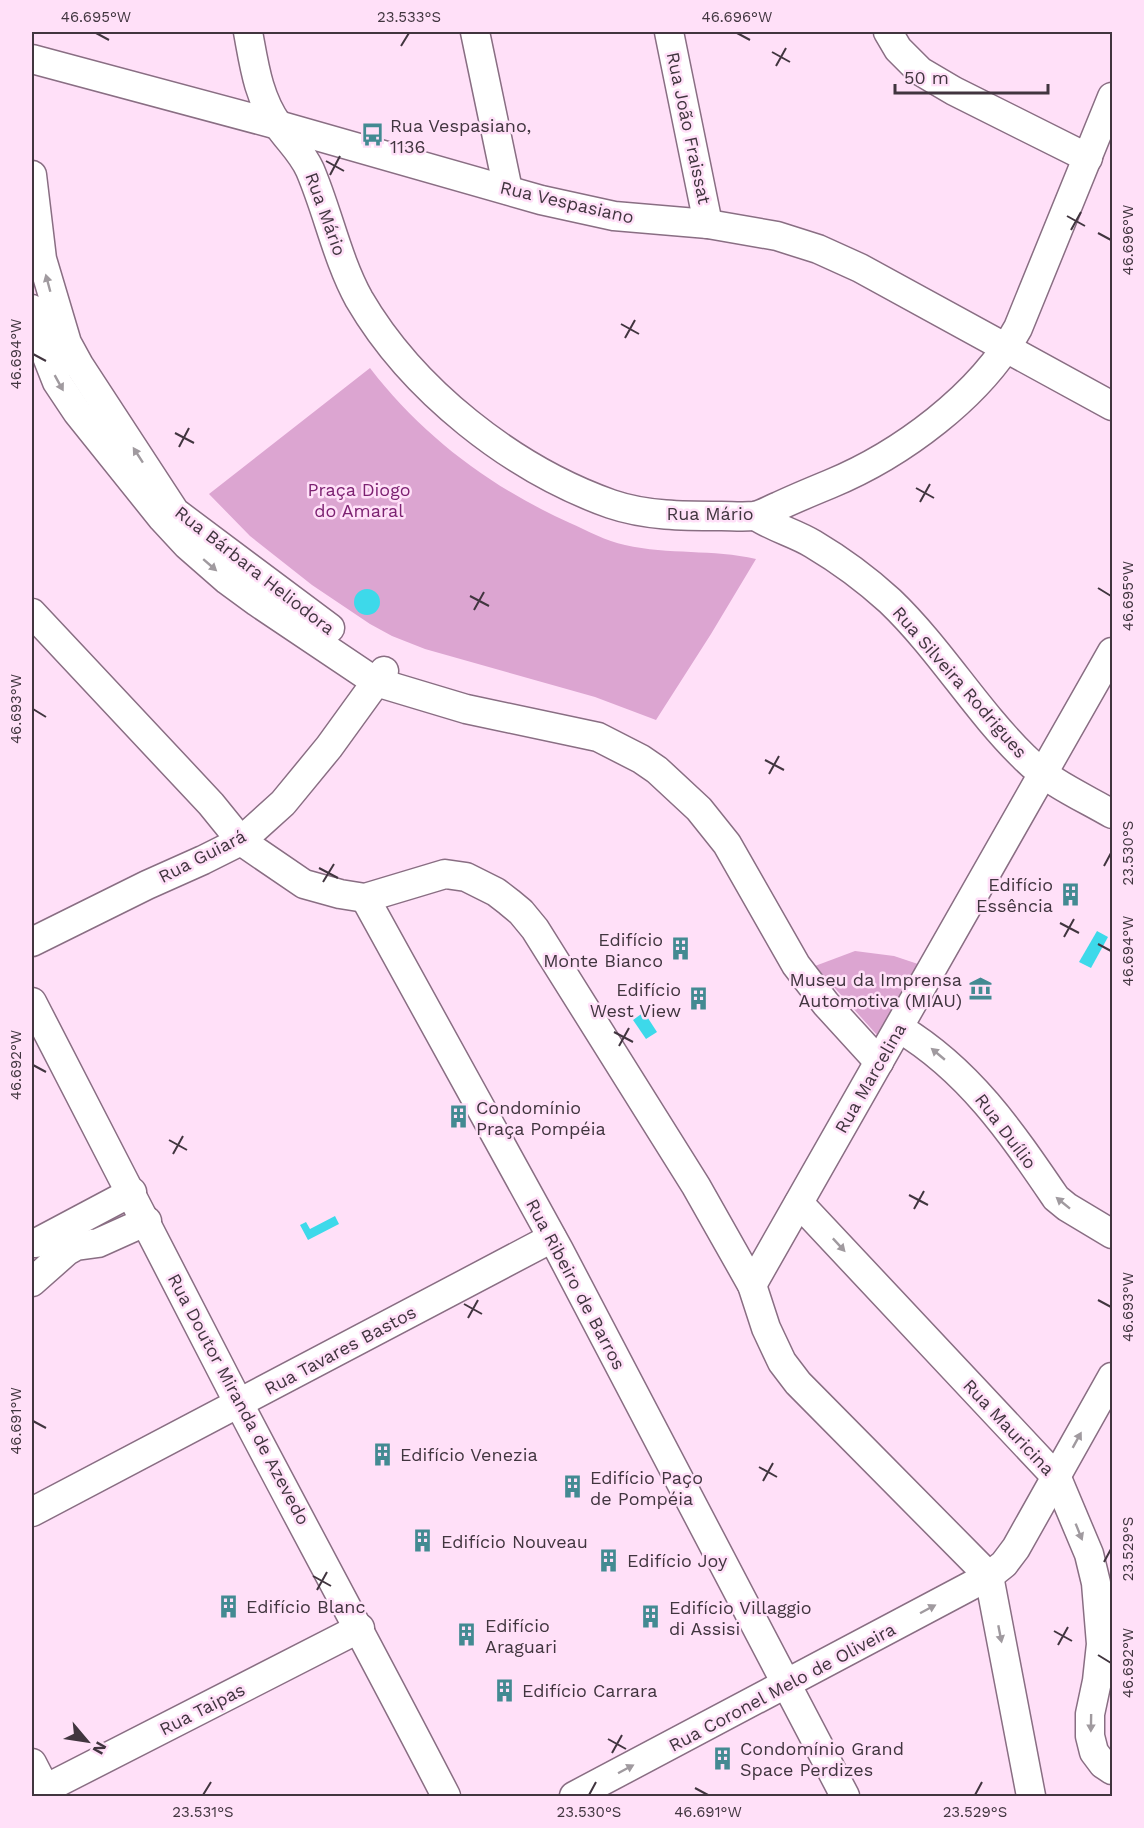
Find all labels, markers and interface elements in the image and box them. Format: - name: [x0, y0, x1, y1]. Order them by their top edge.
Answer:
- text: 46.695°W: [61, 8, 131, 26]
- text: 23.533°S: [377, 8, 441, 26]
- text: 46.696°W: [702, 8, 772, 26]
- street label: Rua João Fraissat: [663, 50, 715, 206]
- scale bar: [895, 57, 1048, 95]
- text: 50 m: [904, 67, 949, 88]
- place label: Rua Vespasiano, 1136: [390, 115, 531, 157]
- bus stop icon: Rua Vespasiano, 1136: [359, 122, 385, 148]
- street label: Rua Mário: [301, 169, 351, 259]
- street label: Rua Vespasiano: [498, 176, 636, 228]
- text: 46.696°W: [1119, 205, 1137, 275]
- one-way arrow: [43, 274, 53, 292]
- text: 46.694°W: [7, 319, 25, 389]
- one-way arrow: [54, 375, 64, 392]
- one-way arrow: [133, 447, 144, 463]
- park label: Praça Diogo do Amaral: [307, 479, 411, 521]
- street label: Rua Bárbara Heliodora: [171, 501, 339, 639]
- street label: Rua Mário: [666, 503, 754, 524]
- one-way arrow: [202, 558, 217, 572]
- text: 46.695°W: [1119, 561, 1137, 631]
- street label: Rua Silveira Rodrigues: [888, 602, 1032, 762]
- text: 46.693°W: [7, 674, 25, 744]
- text: 23.530°S: [1119, 821, 1137, 885]
- street label: Rua Guiará: [155, 825, 249, 887]
- place label: Edifício Essência: [976, 874, 1053, 916]
- building icon: Edifício Essência: [1058, 881, 1084, 907]
- text: 46.694°W: [1119, 916, 1137, 986]
- place label: Edifício Monte Bianco: [543, 929, 663, 971]
- building icon: Edifício Monte Bianco: [668, 936, 694, 962]
- place label: Museu da Imprensa Automotiva (MIAU): [789, 969, 962, 1011]
- museum icon: Museu da Imprensa Automotiva (MIAU): [967, 976, 993, 1002]
- place label: Edifício West View: [590, 979, 681, 1021]
- building icon: Edifício West View: [686, 986, 712, 1012]
- street label: Rua Marcelina: [830, 1019, 910, 1137]
- text: 46.692°W: [7, 1030, 25, 1100]
- one-way arrow: [930, 1048, 946, 1061]
- street label: Rua Duílio: [971, 1089, 1041, 1173]
- place label: Condomínio Praça Pompéia: [476, 1097, 606, 1139]
- building icon: Condomínio Praça Pompéia: [445, 1104, 471, 1130]
- street label: Rua Ribeiro de Barros: [522, 1195, 630, 1373]
- one-way arrow: [1055, 1196, 1071, 1209]
- one-way arrow: [832, 1237, 845, 1252]
- street label: Rua Doutor Miranda de Azevedo: [164, 1270, 314, 1528]
- text: 46.693°W: [1119, 1272, 1137, 1342]
- street label: Rua Tavares Bastos: [261, 1301, 419, 1399]
- street label: Rua Mauricina: [959, 1375, 1059, 1479]
- text: 46.691°W: [7, 1387, 25, 1455]
- one-way arrow: [1072, 1432, 1083, 1448]
- building icon: Edifício Venezia: [369, 1441, 395, 1467]
- place label: Edifício Venezia: [400, 1444, 538, 1465]
- place label: Edifício Paço de Pompéia: [590, 1467, 703, 1509]
- building icon: Edifício Paço de Pompéia: [559, 1474, 585, 1500]
- text: 23.529°S: [1119, 1517, 1137, 1581]
- one-way arrow: [1074, 1523, 1084, 1541]
- building icon: Edifício Nouveau: [410, 1528, 436, 1554]
- place label: Edifício Nouveau: [441, 1531, 588, 1552]
- building icon: Edifício Joy: [596, 1547, 622, 1573]
- place label: Edifício Joy: [627, 1550, 728, 1571]
- building icon: Edifício Blanc: [215, 1593, 241, 1619]
- place label: Edifício Blanc: [246, 1596, 366, 1617]
- place label: Edifício Villaggio di Assisi: [669, 1597, 812, 1639]
- building icon: Edifício Villaggio di Assisi: [638, 1604, 664, 1630]
- one-way arrow: [920, 1604, 937, 1614]
- place label: Edifício Araguari: [485, 1615, 557, 1657]
- street label: Rua Coronel Melo de Oliveira: [665, 1618, 899, 1756]
- building icon: Edifício Araguari: [454, 1622, 480, 1648]
- one-way arrow: [996, 1625, 1005, 1644]
- text: 46.692°W: [1119, 1628, 1137, 1698]
- building icon: Edifício Carrara: [491, 1677, 517, 1703]
- street label: Rua Taipas: [156, 1678, 248, 1740]
- place label: Edifício Carrara: [522, 1680, 657, 1701]
- north arrow: [57, 1711, 117, 1771]
- one-way arrow: [1086, 1713, 1095, 1732]
- text: N: [88, 1738, 111, 1758]
- place label: Condomínio Grand Space Perdizes: [740, 1738, 904, 1780]
- building icon: Condomínio Grand Space Perdizes: [709, 1745, 735, 1771]
- one-way arrow: [618, 1764, 635, 1774]
- text: 23.531°S: [172, 1803, 234, 1821]
- text: 23.530°S: [557, 1803, 621, 1821]
- text: 46.691°W: [674, 1803, 742, 1821]
- text: 23.529°S: [943, 1803, 1007, 1821]

